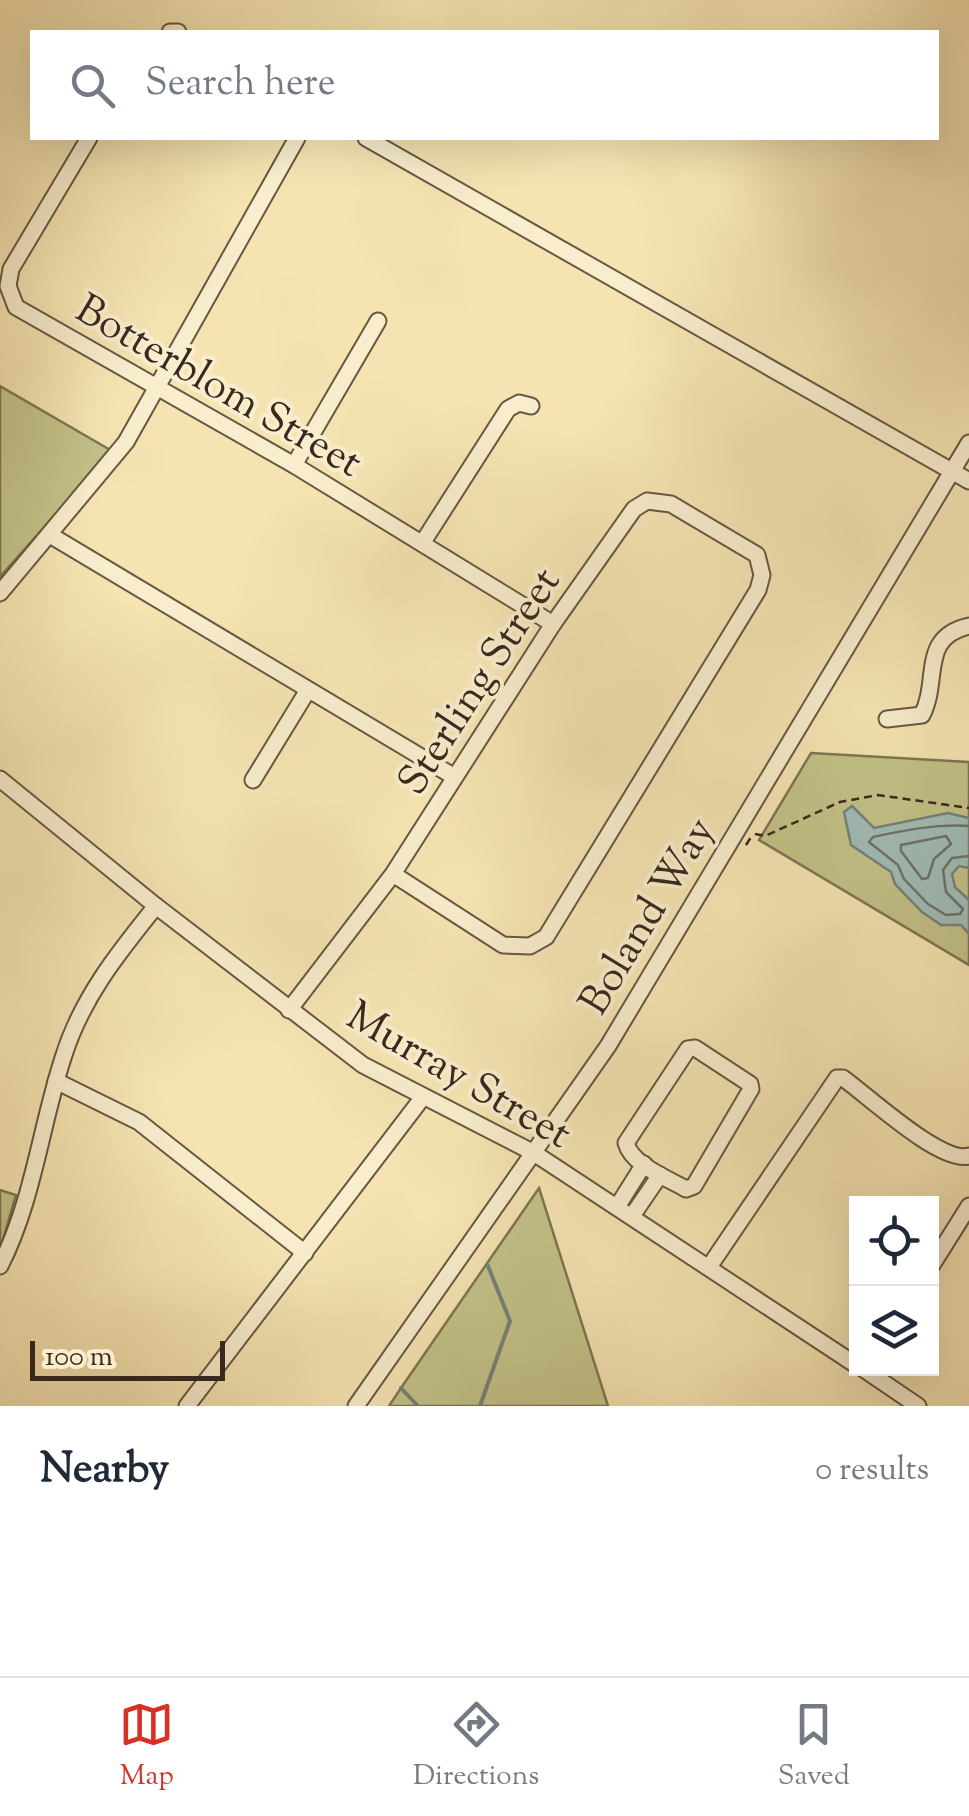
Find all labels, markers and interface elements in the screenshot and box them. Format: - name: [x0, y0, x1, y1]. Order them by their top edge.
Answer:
- search box: [30, 30, 939, 140]
- icon: search: [65, 58, 120, 113]
- text: Search here: [145, 58, 336, 112]
- street label: Botterblom Street: [63, 282, 372, 495]
- street label: Sterling Street: [385, 557, 577, 808]
- street label: Boland Way: [567, 807, 732, 1028]
- street label: Murray Street: [334, 989, 581, 1166]
- map controls: [849, 1196, 939, 1376]
- button: locate: [849, 1196, 939, 1286]
- button: layers: [849, 1286, 939, 1376]
- scale bar: [30, 1336, 225, 1380]
- text: 100 m: [45, 1338, 113, 1378]
- text: Nearby: [40, 1441, 169, 1501]
- text: 0 results: [815, 1448, 929, 1494]
- tab: Map: [119, 1697, 174, 1797]
- tab: Directions: [413, 1697, 539, 1797]
- tab: Saved: [778, 1697, 850, 1797]

